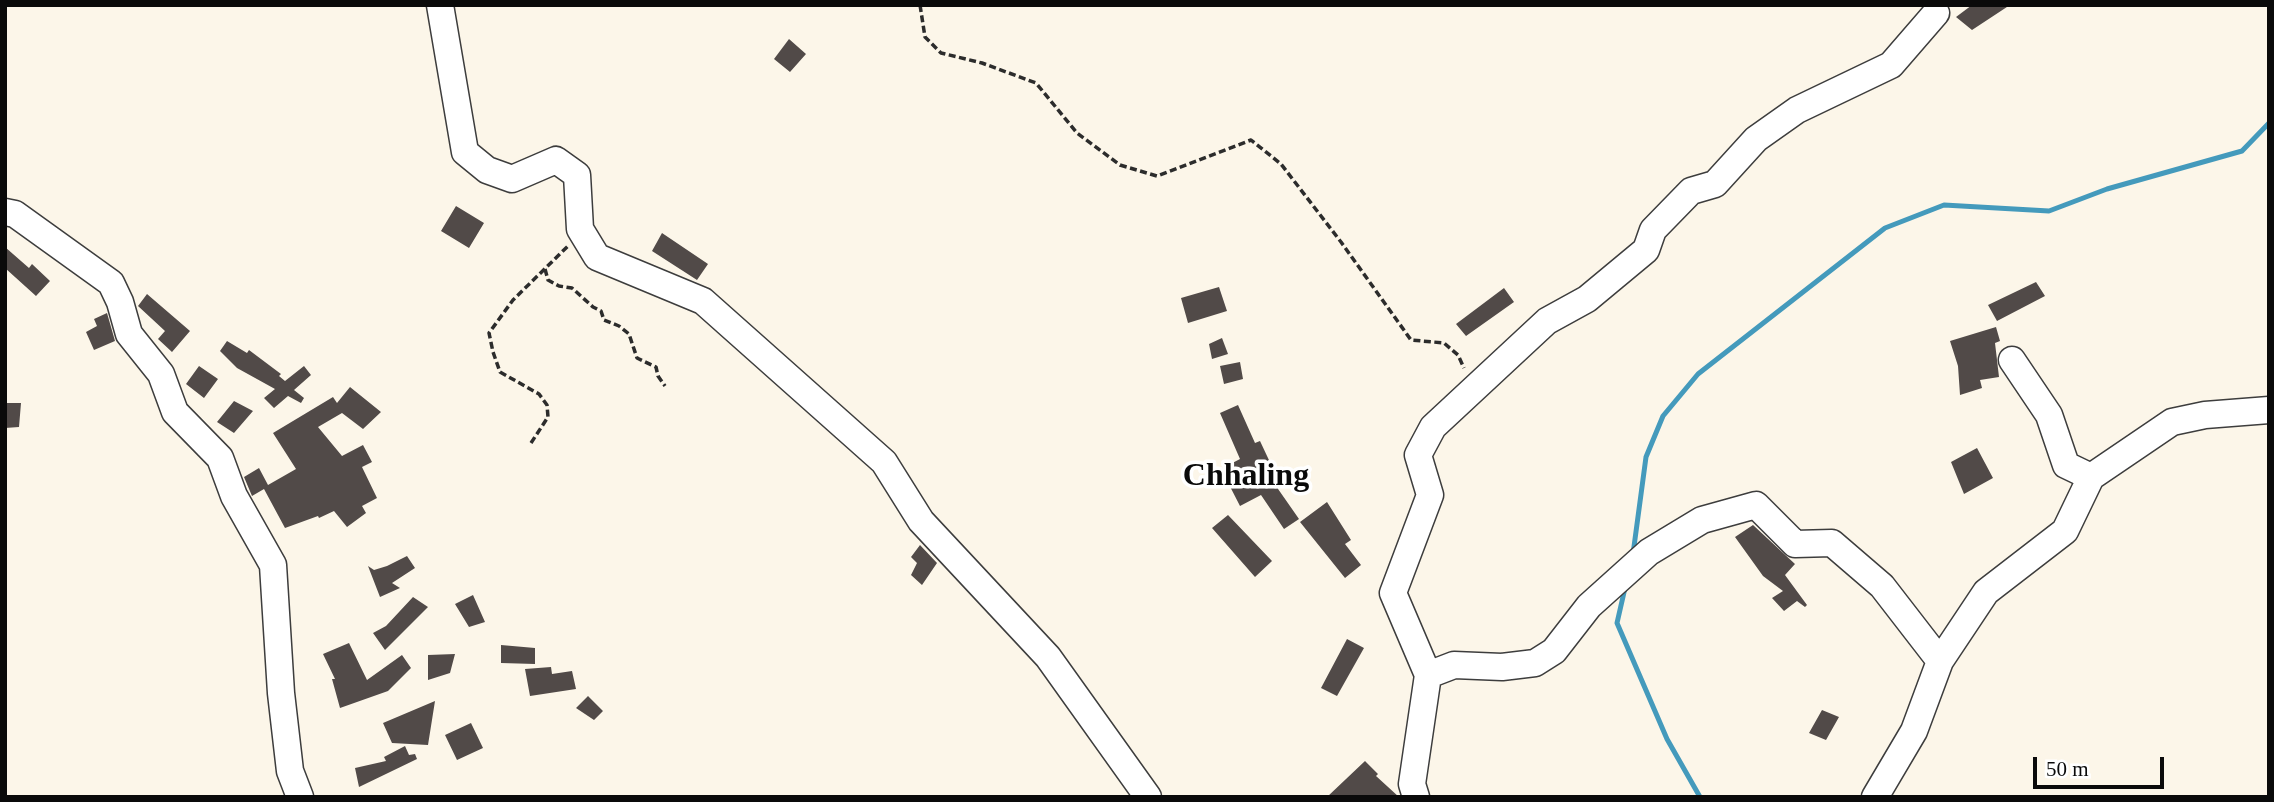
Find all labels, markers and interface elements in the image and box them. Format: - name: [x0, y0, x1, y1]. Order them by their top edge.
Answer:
- district label: Chhaling: [1183, 458, 1309, 496]
- scale bar: [2036, 742, 2167, 786]
- text: 50 m: [2046, 757, 2089, 781]

